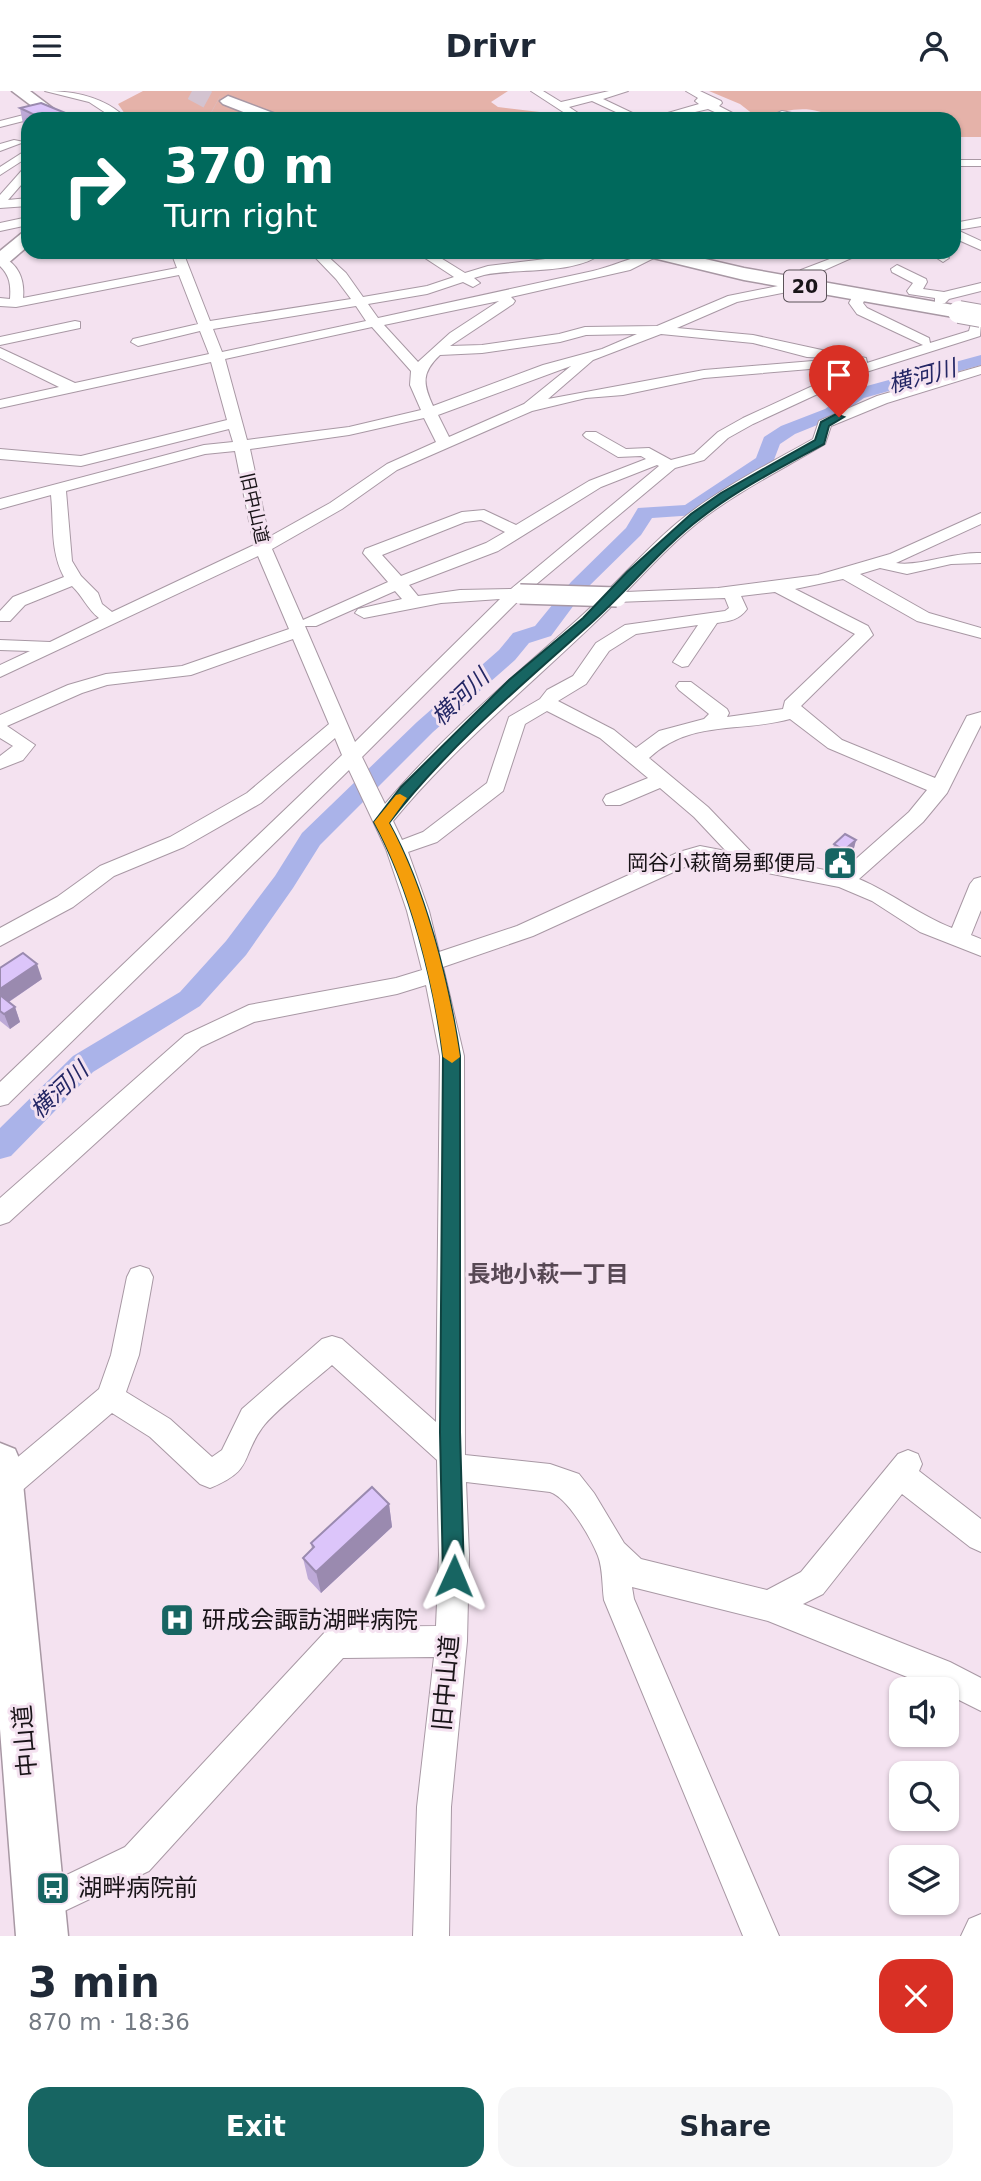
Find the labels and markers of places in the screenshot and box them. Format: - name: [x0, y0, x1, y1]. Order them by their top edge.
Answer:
- pin: [809, 345, 869, 417]
- public building icon: 岡谷小萩簡易郵便局: [821, 844, 859, 882]
- place label: 岡谷小萩簡易郵便局: [627, 851, 816, 875]
- hospital icon: 研成会諏訪湖畔病院: [158, 1601, 196, 1639]
- place label: 研成会諏訪湖畔病院: [202, 1606, 418, 1634]
- bus stop icon: 湖畔病院前: [34, 1869, 72, 1907]
- place label: 湖畔病院前: [78, 1874, 198, 1902]

